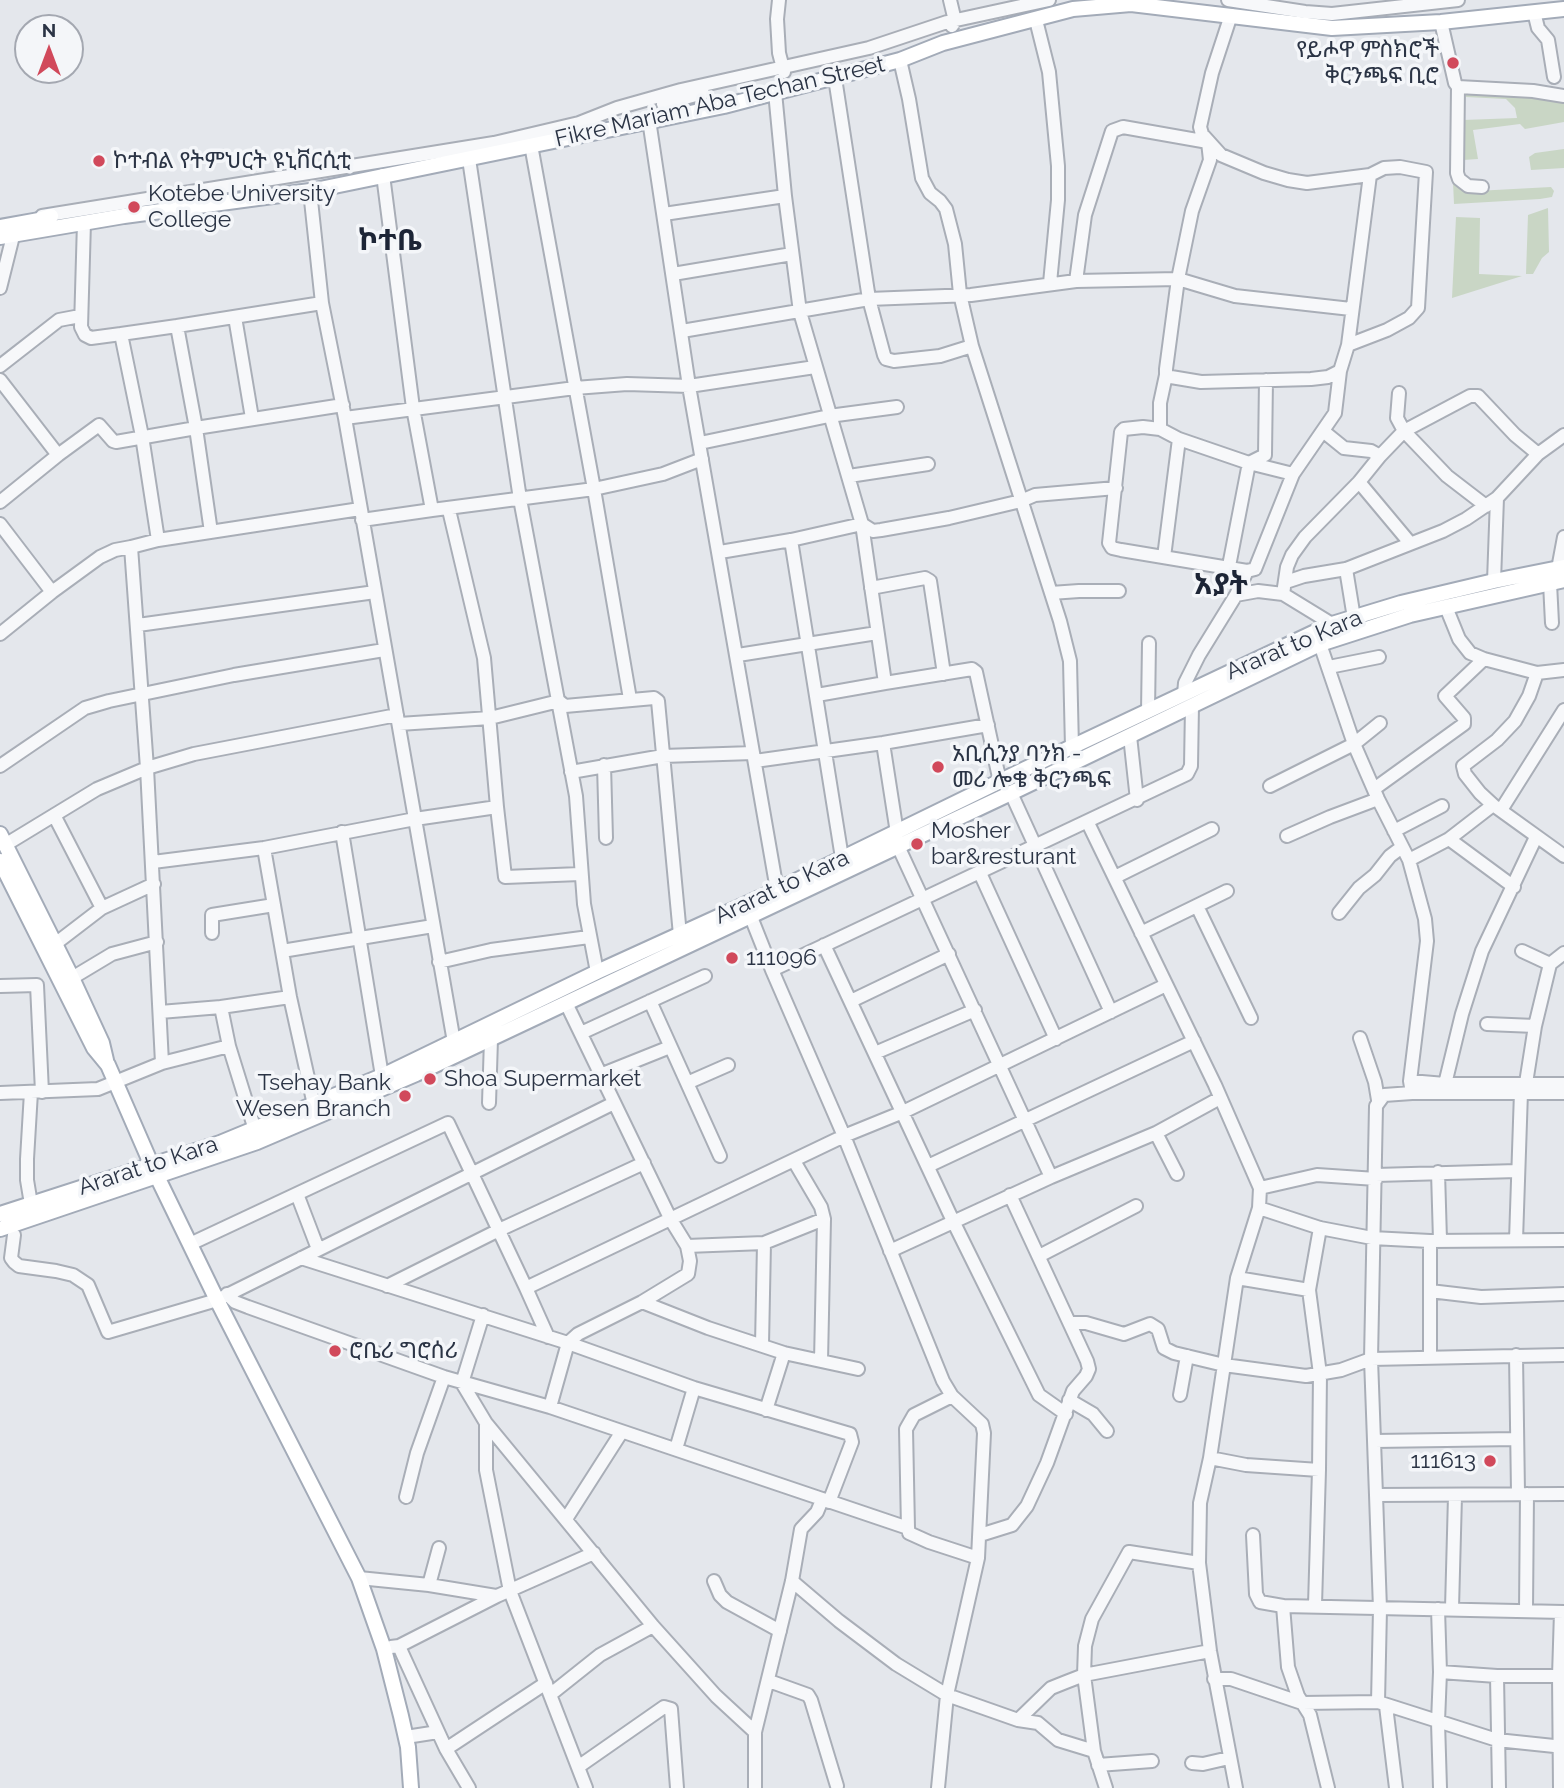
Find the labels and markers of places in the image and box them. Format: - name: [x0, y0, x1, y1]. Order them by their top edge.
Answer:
- place label: የይሖዋ ምስክሮች ቅርንጫፍ ቢሮ: [1296, 36, 1439, 90]
- marker: የይሖዋ ምስክሮች ቅርንጫፍ ቢሮ: [1445, 55, 1461, 71]
- place label: ኮተብል የትምህርት ዩኒቨርሲቲ: [113, 147, 351, 175]
- marker: ኮተብል የትምህርት ዩኒቨርሲቲ: [91, 153, 107, 169]
- place label: Kotebe University College: [148, 180, 336, 234]
- marker: Kotebe University College: [126, 199, 142, 215]
- place label: አቢሲንያ ባንክ - መሪ ሎቄ ቅርንጫፍ: [952, 740, 1111, 794]
- marker: አቢሲንያ ባንክ - መሪ ሎቄ ቅርንጫፍ: [930, 759, 946, 775]
- place label: Mosher bar&resturant: [931, 817, 1076, 871]
- marker: Mosher bar&resturant: [909, 836, 925, 852]
- place label: 111096: [746, 944, 817, 972]
- marker: 111096: [724, 950, 740, 966]
- place label: Shoa Supermarket: [444, 1065, 641, 1093]
- place label: Tsehay Bank Wesen Branch: [236, 1069, 391, 1123]
- marker: Shoa Supermarket: [422, 1071, 438, 1087]
- marker: Tsehay Bank Wesen Branch: [397, 1088, 413, 1104]
- place label: ሮቤሪ ግሮሰሪ: [349, 1337, 458, 1365]
- marker: ሮቤሪ ግሮሰሪ: [327, 1343, 343, 1359]
- place label: 111613: [1410, 1447, 1476, 1475]
- marker: 111613: [1482, 1453, 1498, 1469]

